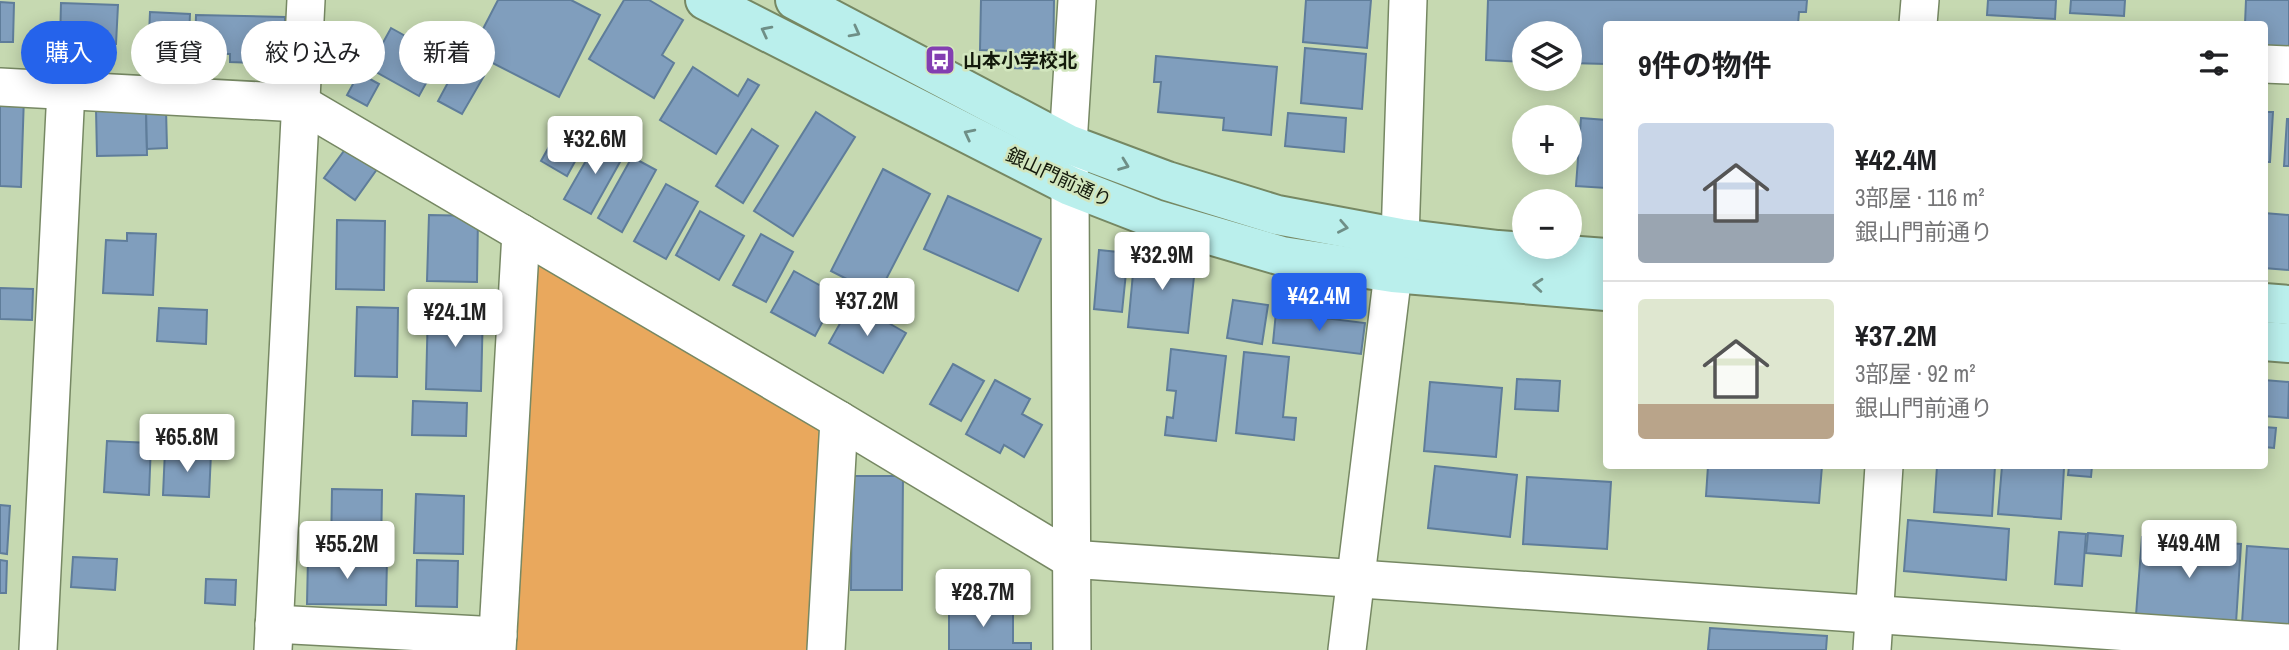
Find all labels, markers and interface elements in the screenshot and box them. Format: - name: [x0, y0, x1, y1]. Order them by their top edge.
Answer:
- chip: 購入: [21, 21, 117, 84]
- chip: 賃貸: [131, 21, 227, 84]
- chip: 絞り込み: [241, 21, 385, 84]
- chip: 新着: [399, 21, 495, 84]
- map controls: [1512, 21, 1582, 259]
- button: layers: [1512, 21, 1582, 91]
- one-way arrow: [848, 24, 860, 37]
- one-way arrow: [761, 26, 773, 40]
- bus stop icon: 山本小学校北: [923, 43, 957, 77]
- icon: filters: [2195, 44, 2233, 82]
- text: 9件の物件: [1638, 45, 1772, 85]
- place label: 山本小学校北: [963, 47, 1077, 73]
- button: +: [1512, 105, 1582, 175]
- pin: ¥32.6M: [538, 116, 652, 176]
- text: ¥32.6M: [564, 123, 626, 154]
- one-way arrow: [964, 129, 976, 143]
- text: ¥42.4M: [1855, 139, 1937, 179]
- street label: 銀山門前通り: [1002, 141, 1116, 213]
- icon: home: [1694, 151, 1778, 235]
- one-way arrow: [1118, 157, 1130, 171]
- text: 3部屋 · 116 m²: [1855, 182, 1985, 213]
- button: −: [1512, 189, 1582, 259]
- text: 銀山門前通り: [1855, 216, 1993, 247]
- one-way arrow: [1337, 219, 1349, 234]
- pin: ¥32.9M: [1105, 232, 1219, 292]
- text: ¥32.9M: [1131, 239, 1193, 270]
- pin: ¥42.4M: [1262, 274, 1376, 333]
- pin: ¥37.2M: [810, 278, 924, 338]
- one-way arrow: [1533, 278, 1544, 293]
- text: ¥42.4M: [1288, 280, 1350, 311]
- text: ¥37.2M: [836, 285, 898, 316]
- pin: ¥24.1M: [398, 290, 512, 349]
- text: ¥24.1M: [424, 296, 486, 327]
- text: ¥37.2M: [1855, 315, 1937, 355]
- icon: home: [1694, 327, 1778, 411]
- text: 3部屋 · 92 m²: [1855, 358, 1975, 389]
- text: 銀山門前通り: [1855, 392, 1993, 423]
- pin: ¥65.8M: [130, 414, 244, 474]
- text: ¥65.8M: [156, 421, 218, 452]
- pin: ¥49.4M: [2132, 520, 2246, 580]
- pin: ¥55.2M: [290, 522, 404, 581]
- text: ¥49.4M: [2158, 527, 2220, 558]
- text: ¥55.2M: [316, 528, 378, 559]
- pin: ¥28.7M: [926, 570, 1040, 629]
- text: ¥28.7M: [952, 576, 1014, 607]

